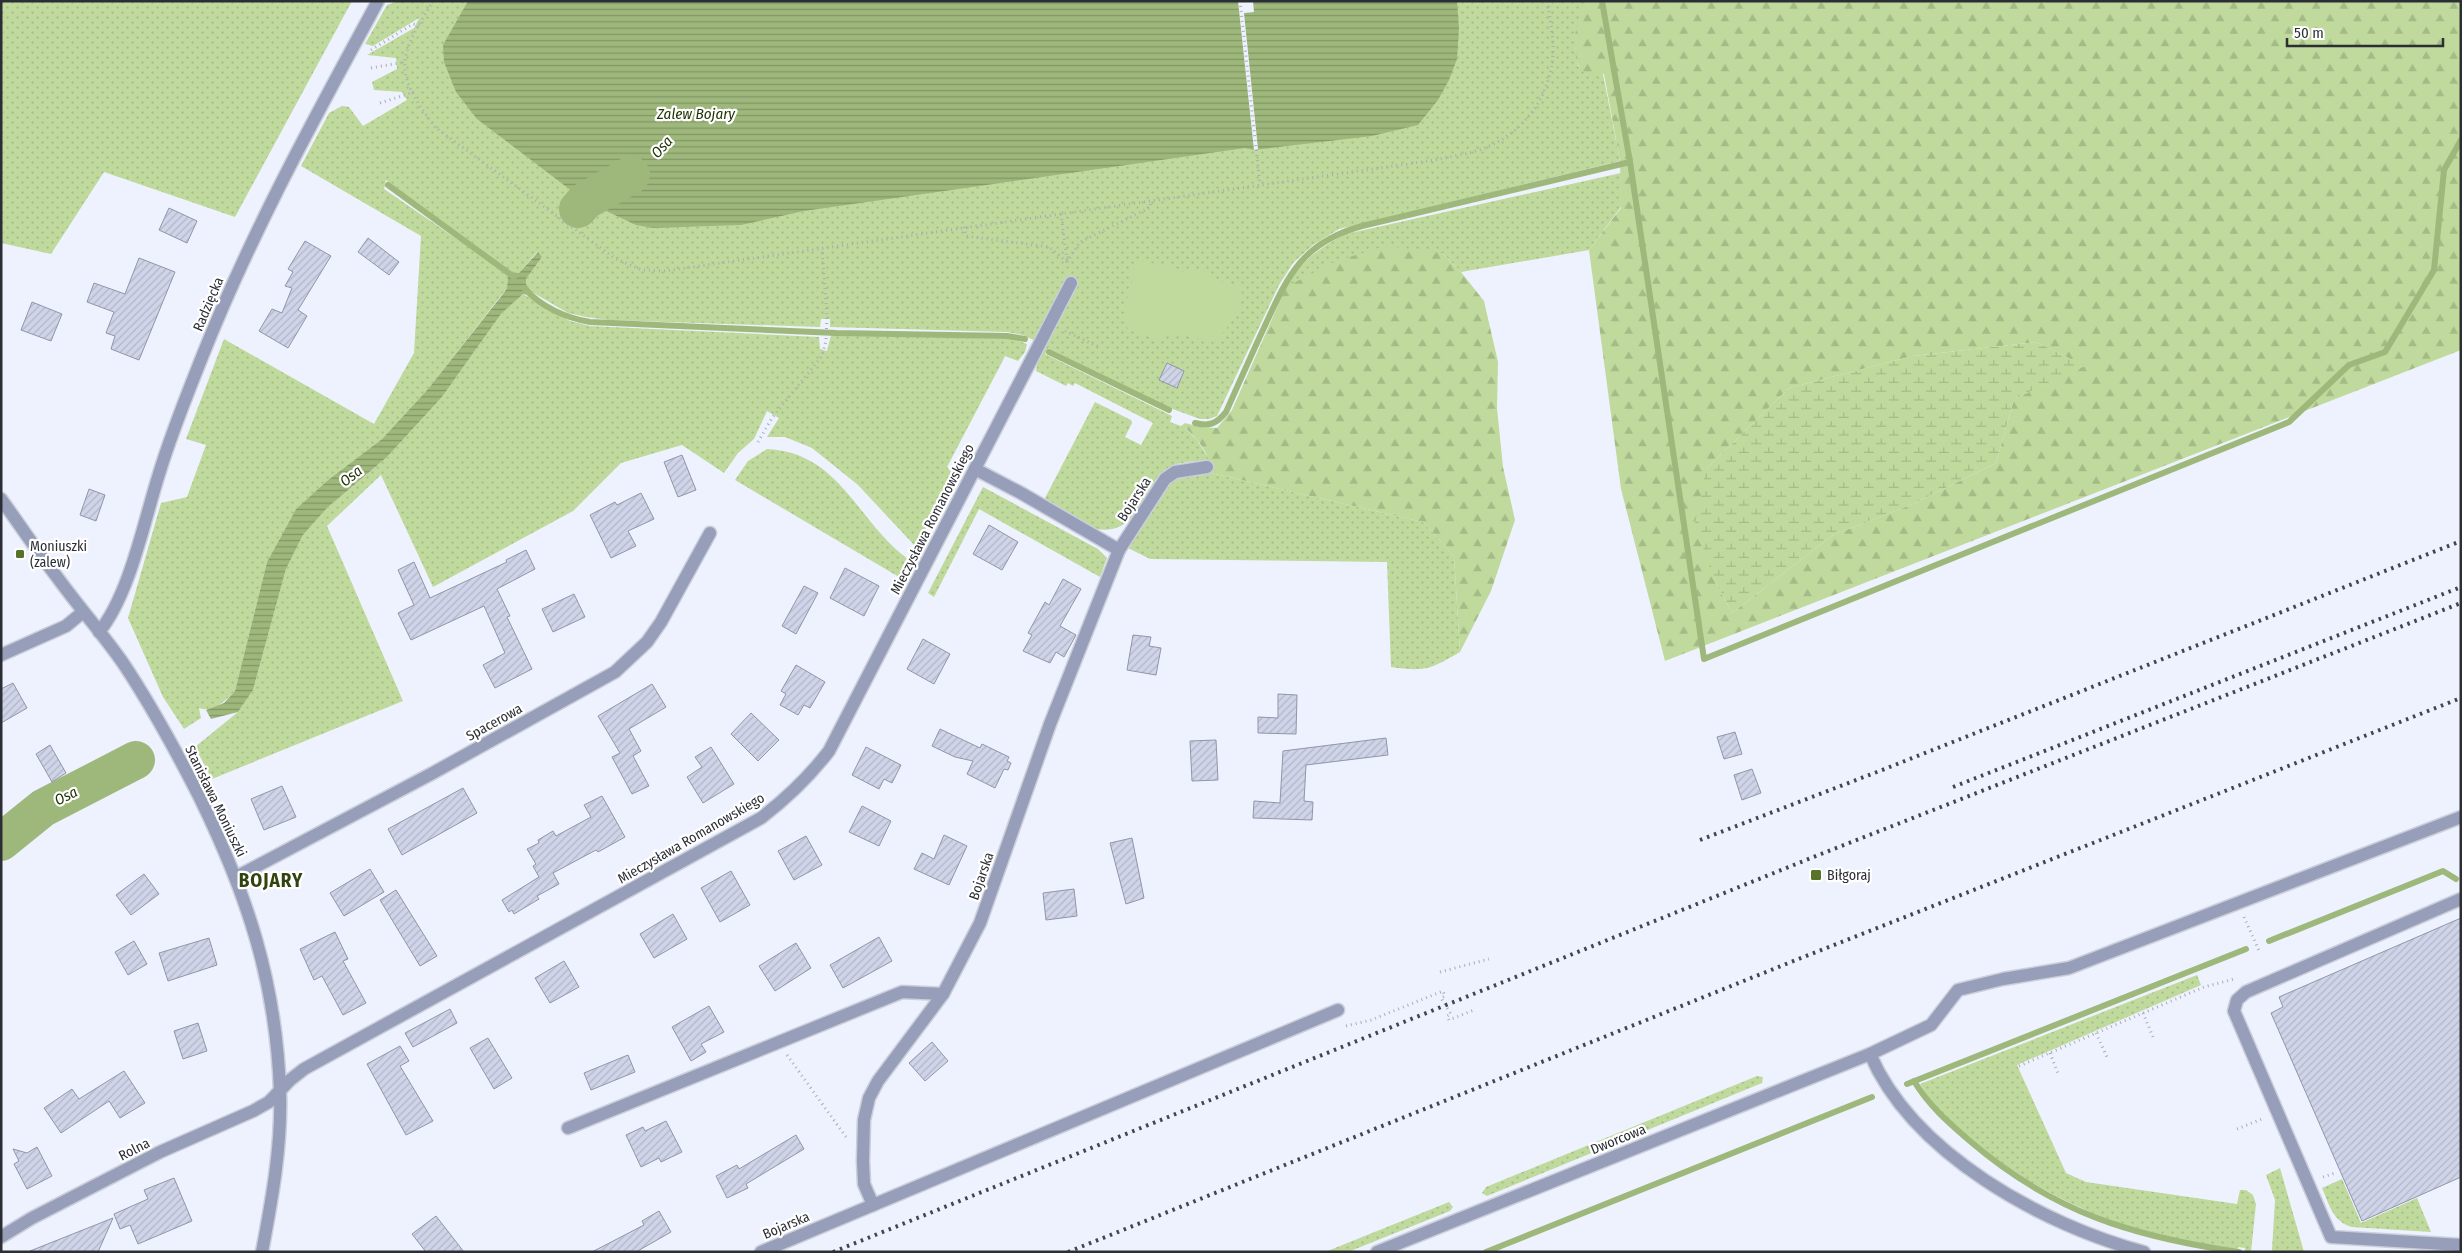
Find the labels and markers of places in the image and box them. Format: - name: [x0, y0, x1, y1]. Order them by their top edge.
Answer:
- place label: Moniuszki (zalew): [30, 538, 87, 571]
- marker: Moniuszki (zalew): [14, 548, 26, 560]
- place label: Biłgoraj: [1827, 867, 1871, 884]
- marker: Biłgoraj: [1809, 868, 1823, 882]

